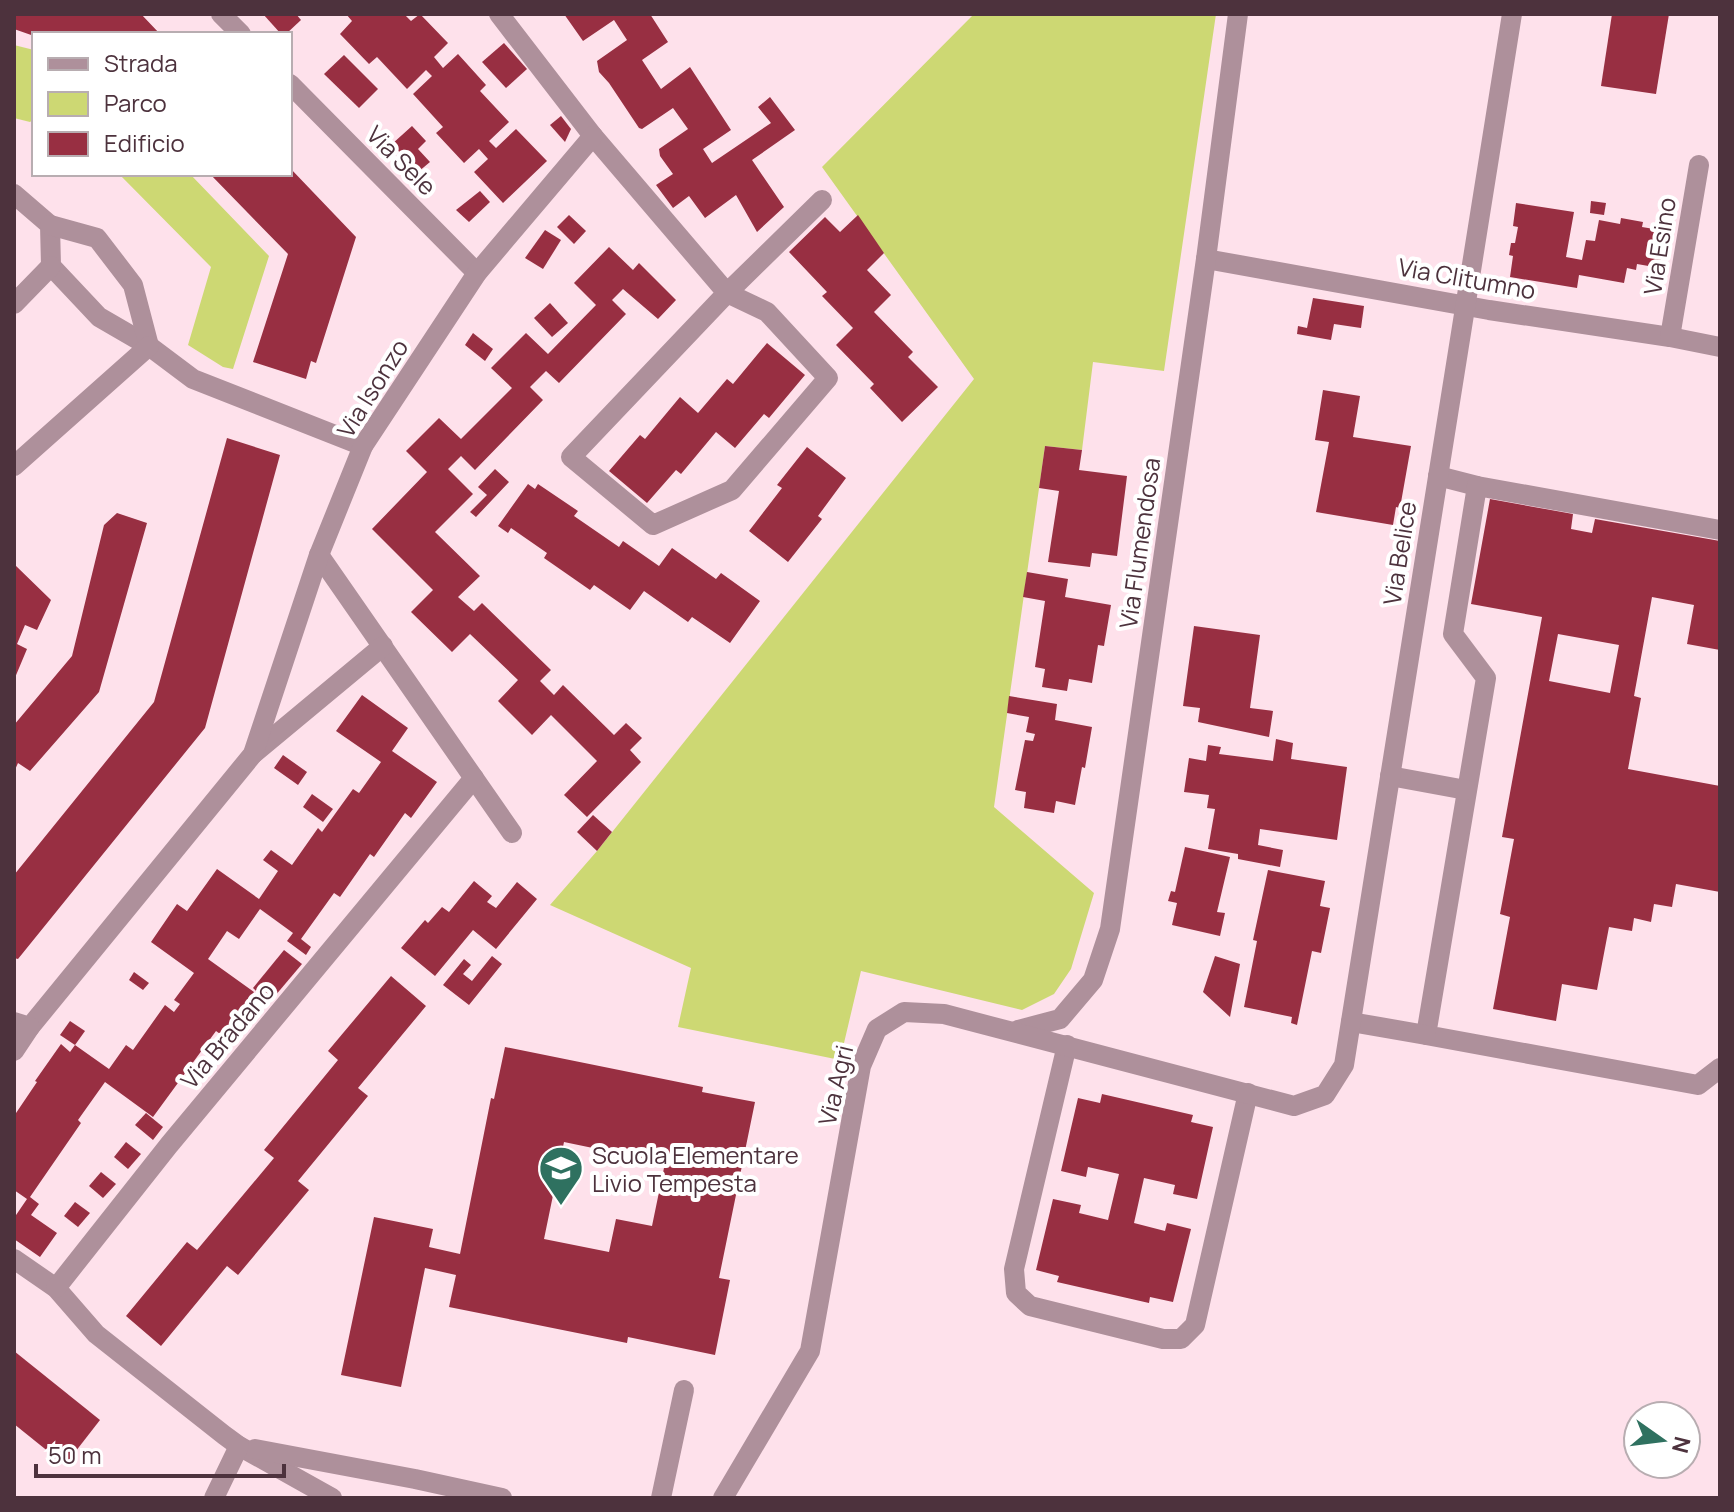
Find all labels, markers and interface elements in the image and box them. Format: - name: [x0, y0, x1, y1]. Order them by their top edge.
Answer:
- legend: [32, 32, 292, 176]
- text: Strada: [104, 46, 177, 79]
- text: Parco: [104, 86, 167, 119]
- street label: Via Sele: [360, 118, 444, 202]
- text: Edificio: [104, 126, 185, 159]
- street label: Via Esino: [1635, 195, 1683, 297]
- street label: Via Clitumno: [1396, 250, 1538, 306]
- street label: Via Isonzo: [329, 332, 415, 444]
- street label: Via Flumendosa: [1111, 456, 1167, 630]
- street label: Via Belice: [1375, 499, 1423, 607]
- street label: Via Bradano: [173, 975, 281, 1095]
- street label: Via Agri: [810, 1042, 860, 1128]
- place label: Scuola Elementare Livio Tempesta: [592, 1138, 799, 1199]
- school or university icon: Scuola Elementare Livio Tempesta: [537, 1144, 585, 1207]
- north arrow: [1622, 1400, 1702, 1480]
- scale bar: [36, 1428, 284, 1478]
- text: N: [1665, 1434, 1698, 1456]
- text: 50 m: [48, 1438, 102, 1471]

